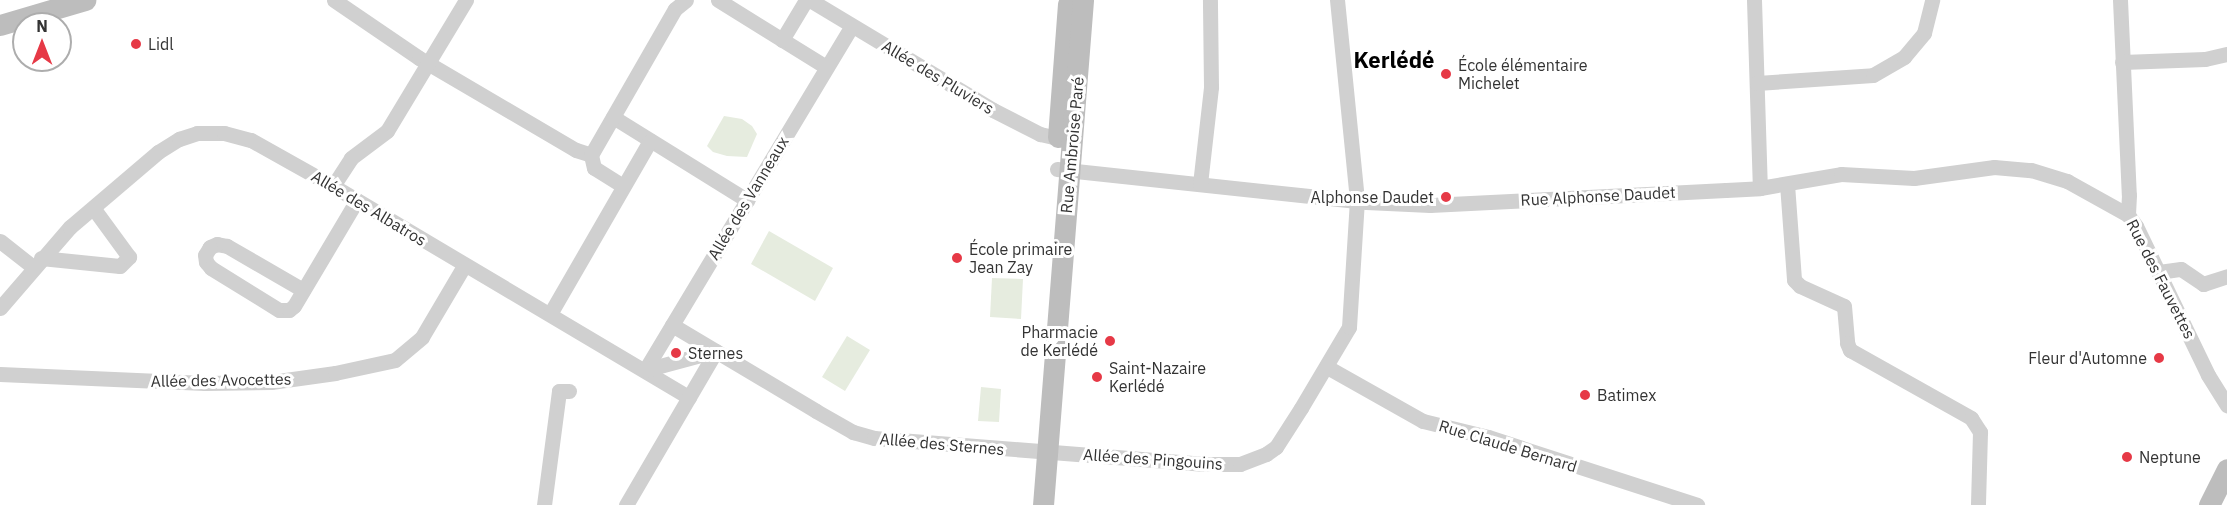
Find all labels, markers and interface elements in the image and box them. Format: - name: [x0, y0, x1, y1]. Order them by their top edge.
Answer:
- north arrow: [12, 12, 72, 72]
- text: N: [36, 16, 48, 36]
- place label: Lidl: [148, 34, 174, 54]
- street label: Allée des Pluviers: [878, 36, 998, 118]
- marker: Lidl: [129, 37, 143, 51]
- district label: Kerlédé: [1354, 47, 1434, 73]
- place label: École élémentaire Michelet: [1458, 55, 1587, 93]
- marker: École élémentaire Michelet: [1439, 67, 1453, 81]
- street label: Rue Ambroise Paré: [1056, 76, 1088, 214]
- street label: Allée des Vanneaux: [704, 133, 792, 263]
- street label: Allée des Albatros: [308, 166, 430, 250]
- street label: Rue Alphonse Daudet: [1520, 182, 1676, 210]
- place label: Alphonse Daudet: [1311, 187, 1434, 207]
- marker: Alphonse Daudet: [1439, 190, 1453, 204]
- street label: Rue des Fauvettes: [2123, 216, 2199, 342]
- place label: École primaire Jean Zay: [969, 239, 1072, 277]
- marker: École primaire Jean Zay: [950, 251, 964, 265]
- place label: Pharmacie de Kerlédé: [1021, 322, 1098, 360]
- marker: Pharmacie de Kerlédé: [1103, 334, 1117, 348]
- place label: Sternes: [688, 343, 743, 363]
- marker: Sternes: [669, 346, 683, 360]
- place label: Fleur d'Automne: [2028, 348, 2147, 368]
- marker: Fleur d'Automne: [2152, 351, 2166, 365]
- place label: Saint-Nazaire Kerlédé: [1109, 358, 1206, 396]
- street label: Allée des Avocettes: [150, 369, 292, 391]
- marker: Saint-Nazaire Kerlédé: [1090, 370, 1104, 384]
- place label: Batimex: [1597, 385, 1656, 405]
- marker: Batimex: [1578, 388, 1592, 402]
- street label: Rue Claude Bernard: [1437, 416, 1579, 476]
- street label: Allée des Sternes: [879, 429, 1005, 459]
- street label: Allée des Pingouins: [1083, 445, 1223, 473]
- place label: Neptune: [2139, 447, 2201, 467]
- marker: Neptune: [2120, 450, 2134, 464]

